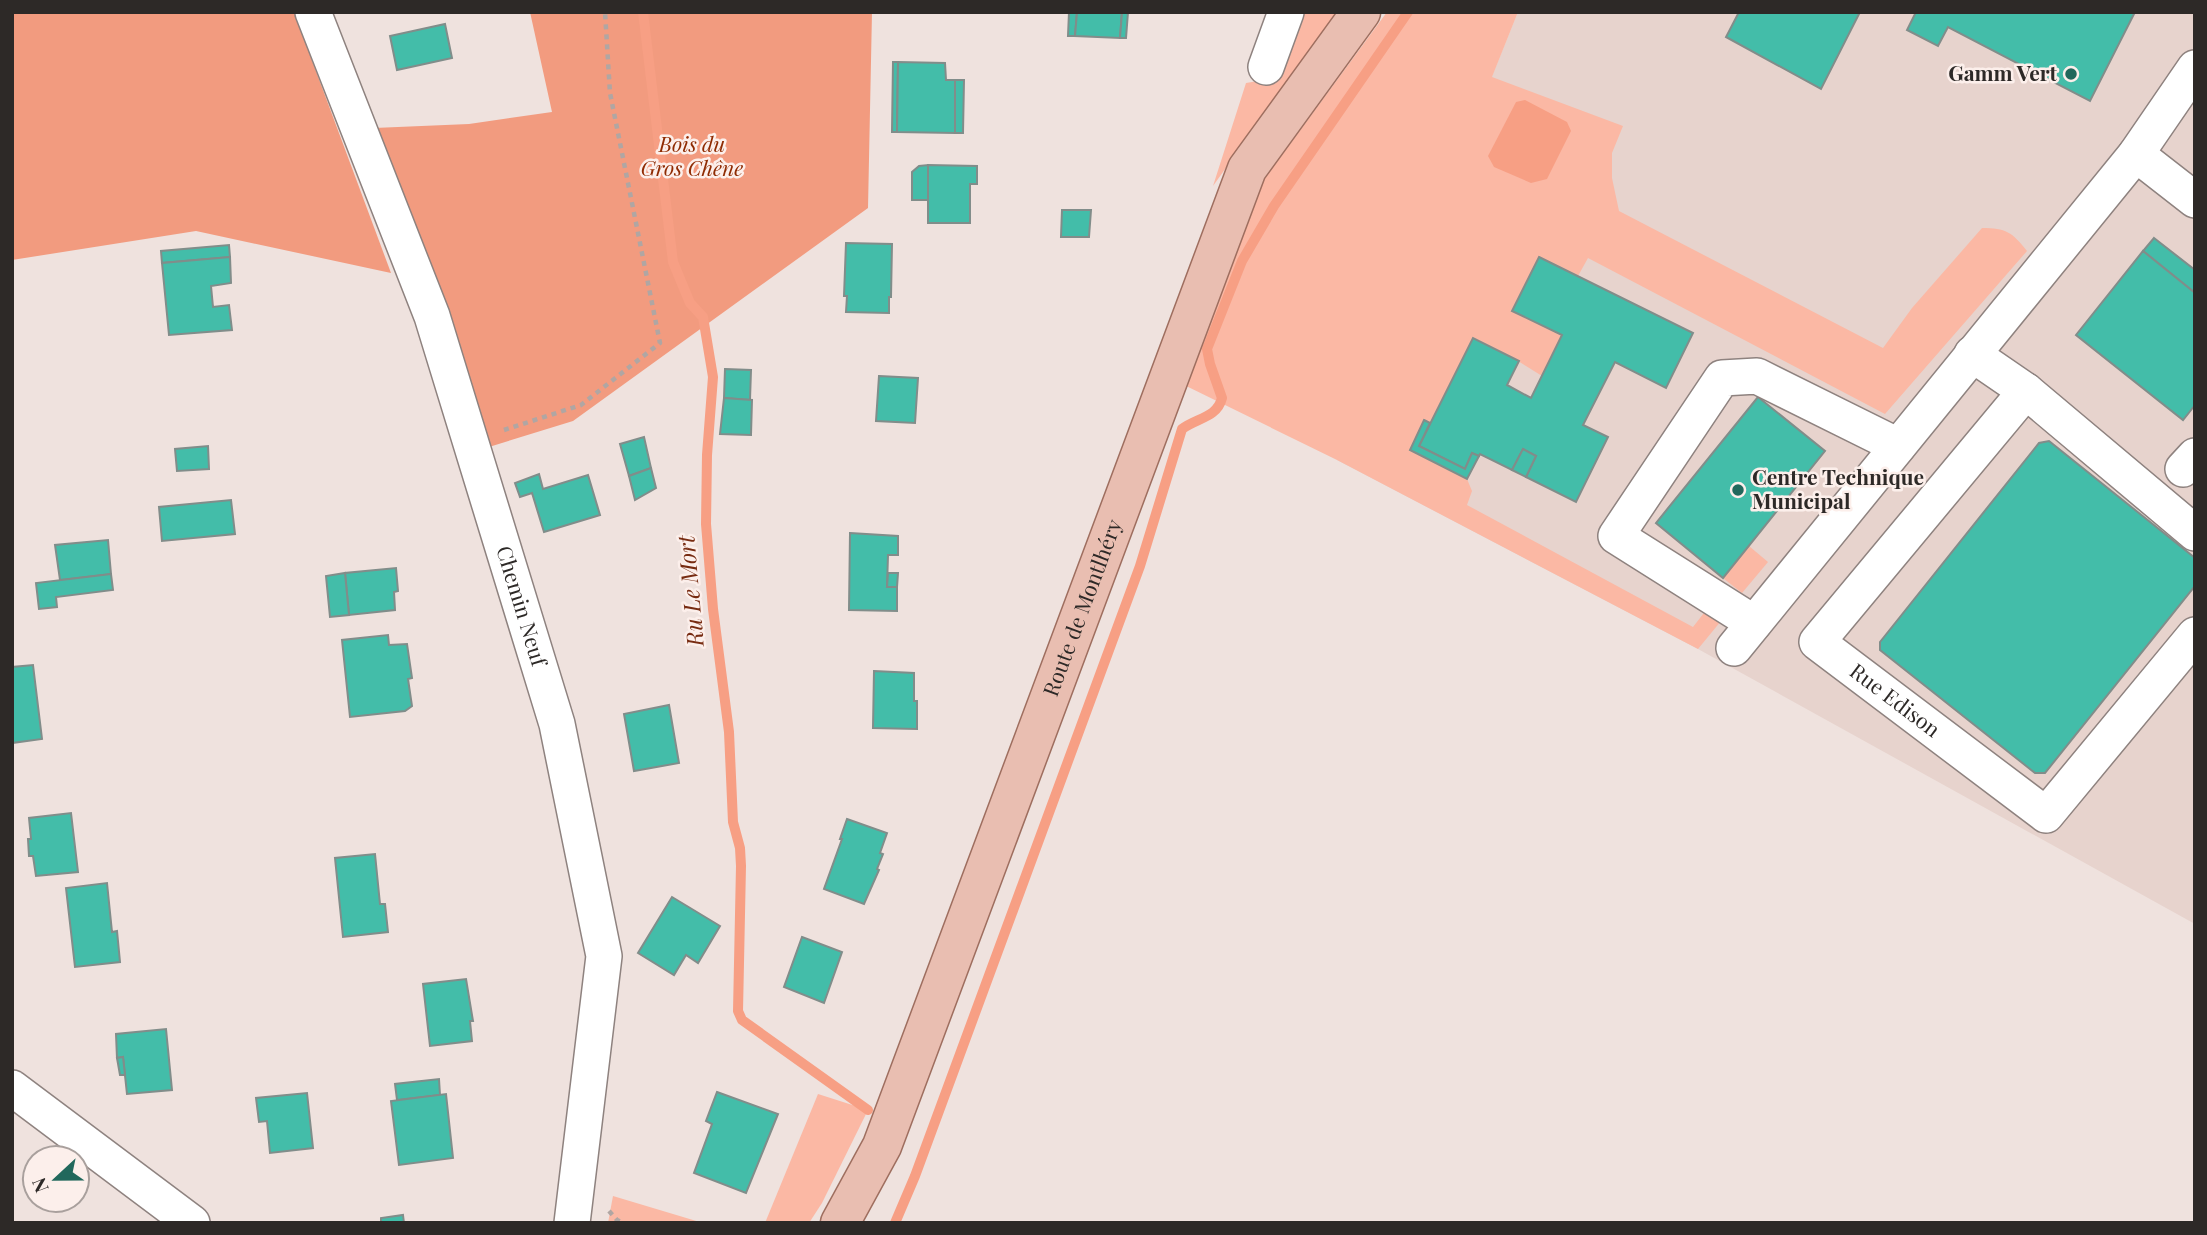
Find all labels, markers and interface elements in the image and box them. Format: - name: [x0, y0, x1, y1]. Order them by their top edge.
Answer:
- place label: Gamm Vert: [1948, 58, 2058, 86]
- marker: Gamm Vert: [2063, 66, 2079, 82]
- park label: Bois du Gros Chêne: [641, 129, 743, 181]
- place label: Centre Technique Municipal: [1752, 462, 1924, 514]
- marker: Centre Technique Municipal: [1730, 482, 1746, 498]
- street label: Route de Montlhéry: [1035, 514, 1127, 700]
- water label: Ru Le Mort: [669, 533, 710, 649]
- street label: Chemin Neuf: [491, 542, 555, 671]
- street label: Rue Edison: [1845, 656, 1947, 743]
- north arrow: [21, 1144, 91, 1214]
- text: N: [25, 1174, 54, 1197]

